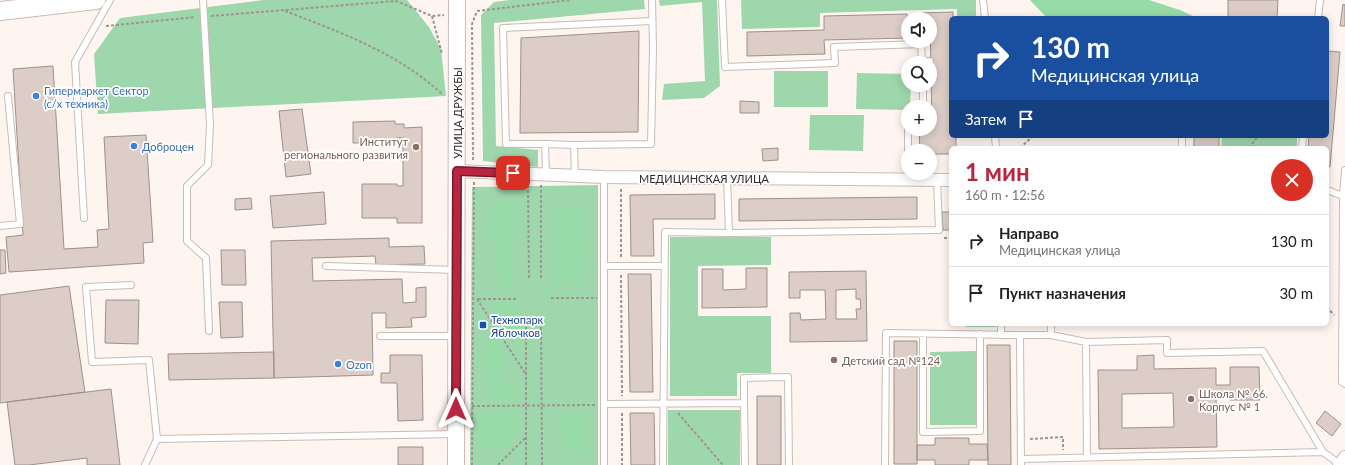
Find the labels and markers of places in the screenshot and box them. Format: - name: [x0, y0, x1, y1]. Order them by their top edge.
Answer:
- place label: Гипермаркет Сектор (с/х техника): [44, 84, 149, 110]
- marker: Гипермаркет Сектор (с/х техника): [31, 91, 41, 101]
- place label: Институт регионального развития: [284, 135, 408, 161]
- place label: Доброцен: [142, 140, 194, 153]
- marker: Доброцен: [129, 141, 139, 151]
- marker: Институт регионального развития: [411, 142, 421, 152]
- pin: [496, 156, 530, 190]
- place label: Технопарк Яблочков: [490, 313, 544, 339]
- marker: Технопарк Яблочков: [478, 320, 488, 330]
- place label: Детский сад №124: [842, 354, 941, 367]
- marker: Детский сад №124: [829, 355, 839, 365]
- place label: Ozon: [346, 358, 372, 371]
- marker: Ozon: [333, 359, 343, 369]
- place label: Школа № 66. Корпус № 1: [1199, 387, 1268, 413]
- marker: Школа № 66. Корпус № 1: [1186, 394, 1196, 404]

